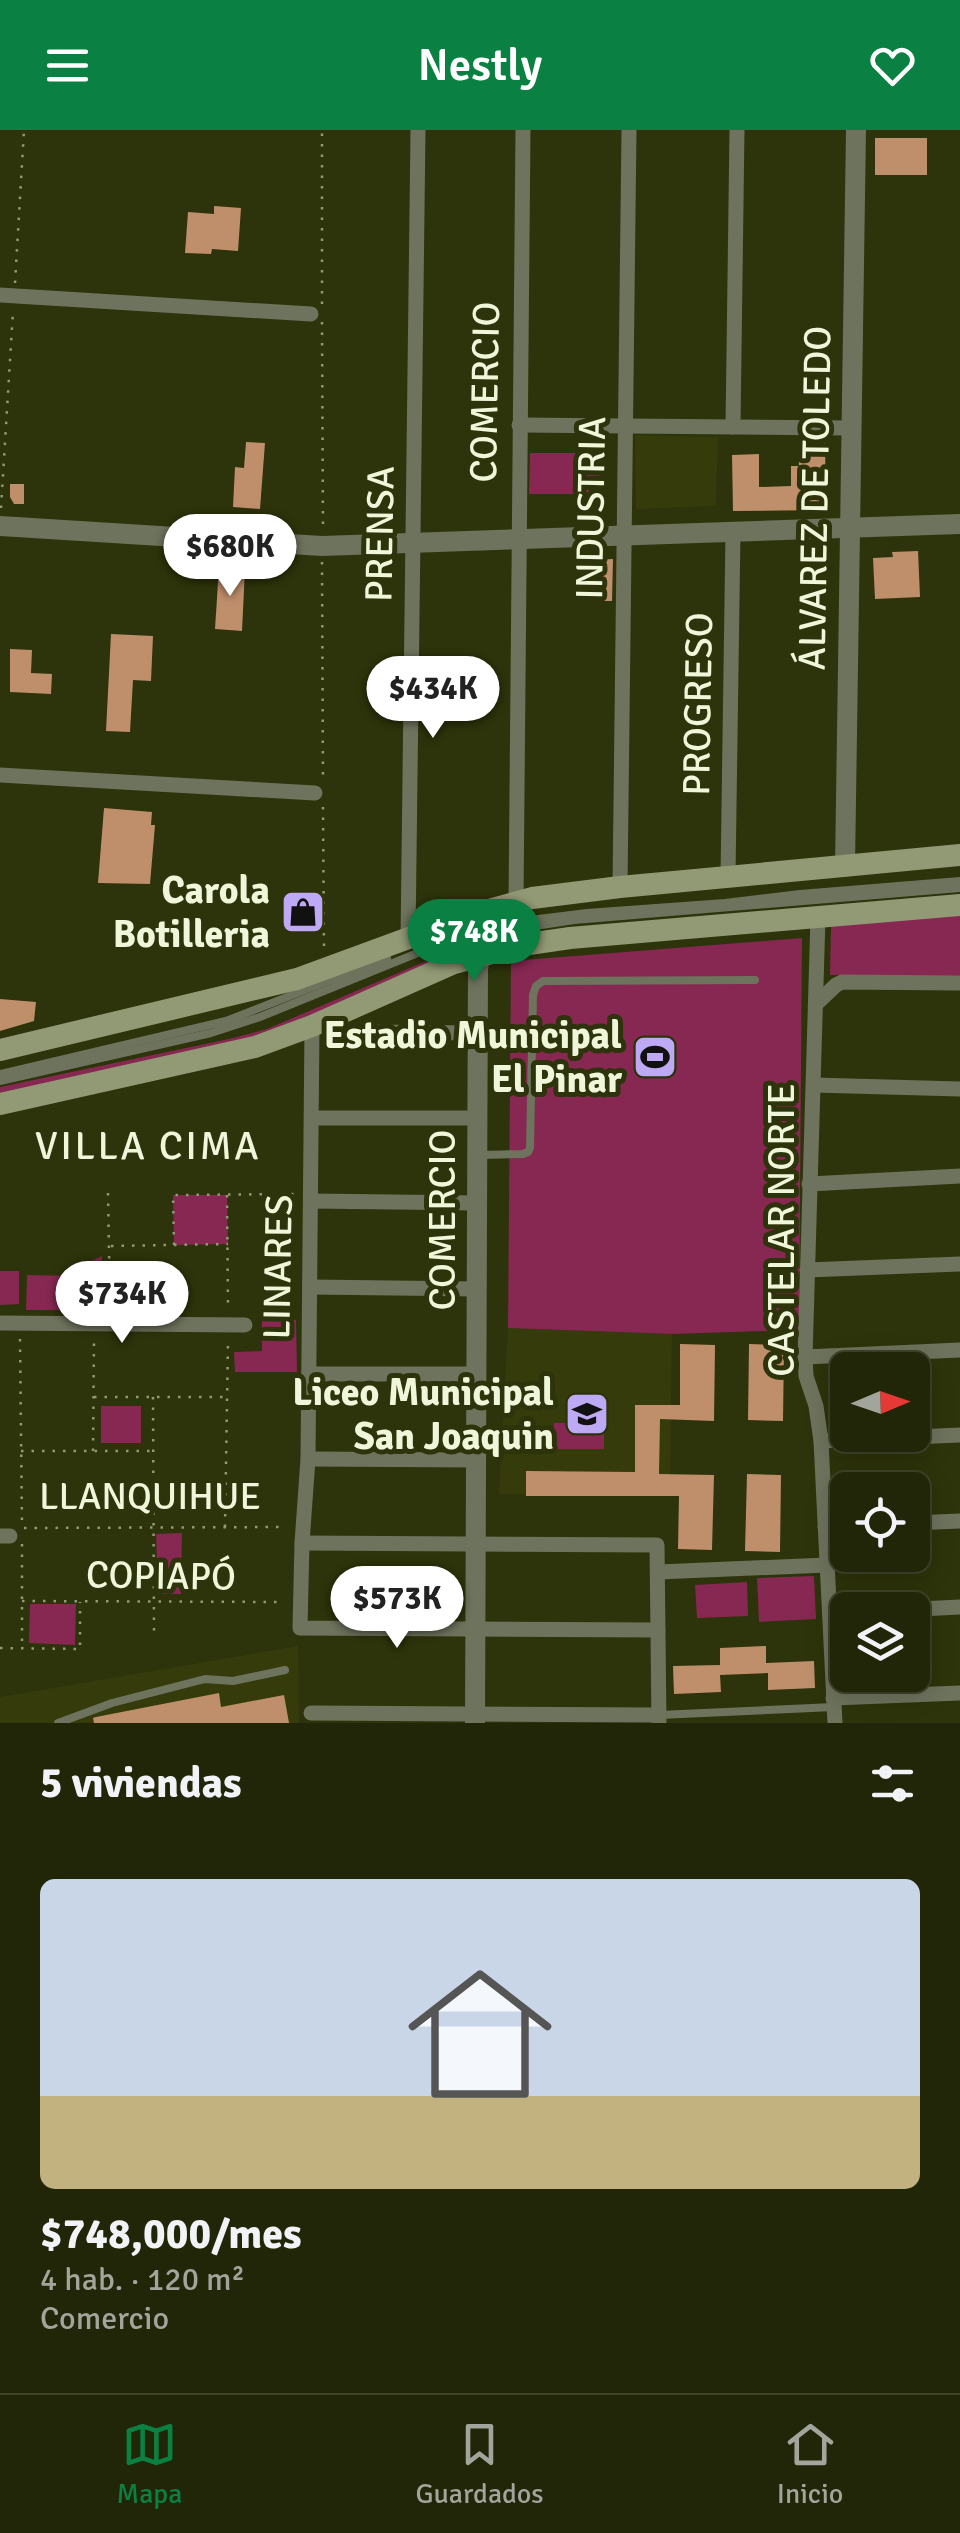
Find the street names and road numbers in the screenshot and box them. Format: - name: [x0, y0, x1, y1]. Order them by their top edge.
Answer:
- street label: COMERCIO: [460, 301, 510, 483]
- street label: ÁLVAREZ DE TOLEDO: [788, 325, 842, 671]
- street label: INDUSTRIA: [566, 416, 616, 600]
- street label: PRENSA: [355, 466, 405, 602]
- street label: PROGRESO: [673, 612, 723, 796]
- street label: CASTELAR NORTE: [758, 1083, 805, 1377]
- street label: COMERCIO: [419, 1129, 466, 1311]
- street label: LINARES: [253, 1194, 303, 1340]
- street label: LLANQUIHUE: [39, 1473, 261, 1520]
- street label: COPIAPÓ: [85, 1551, 237, 1601]

